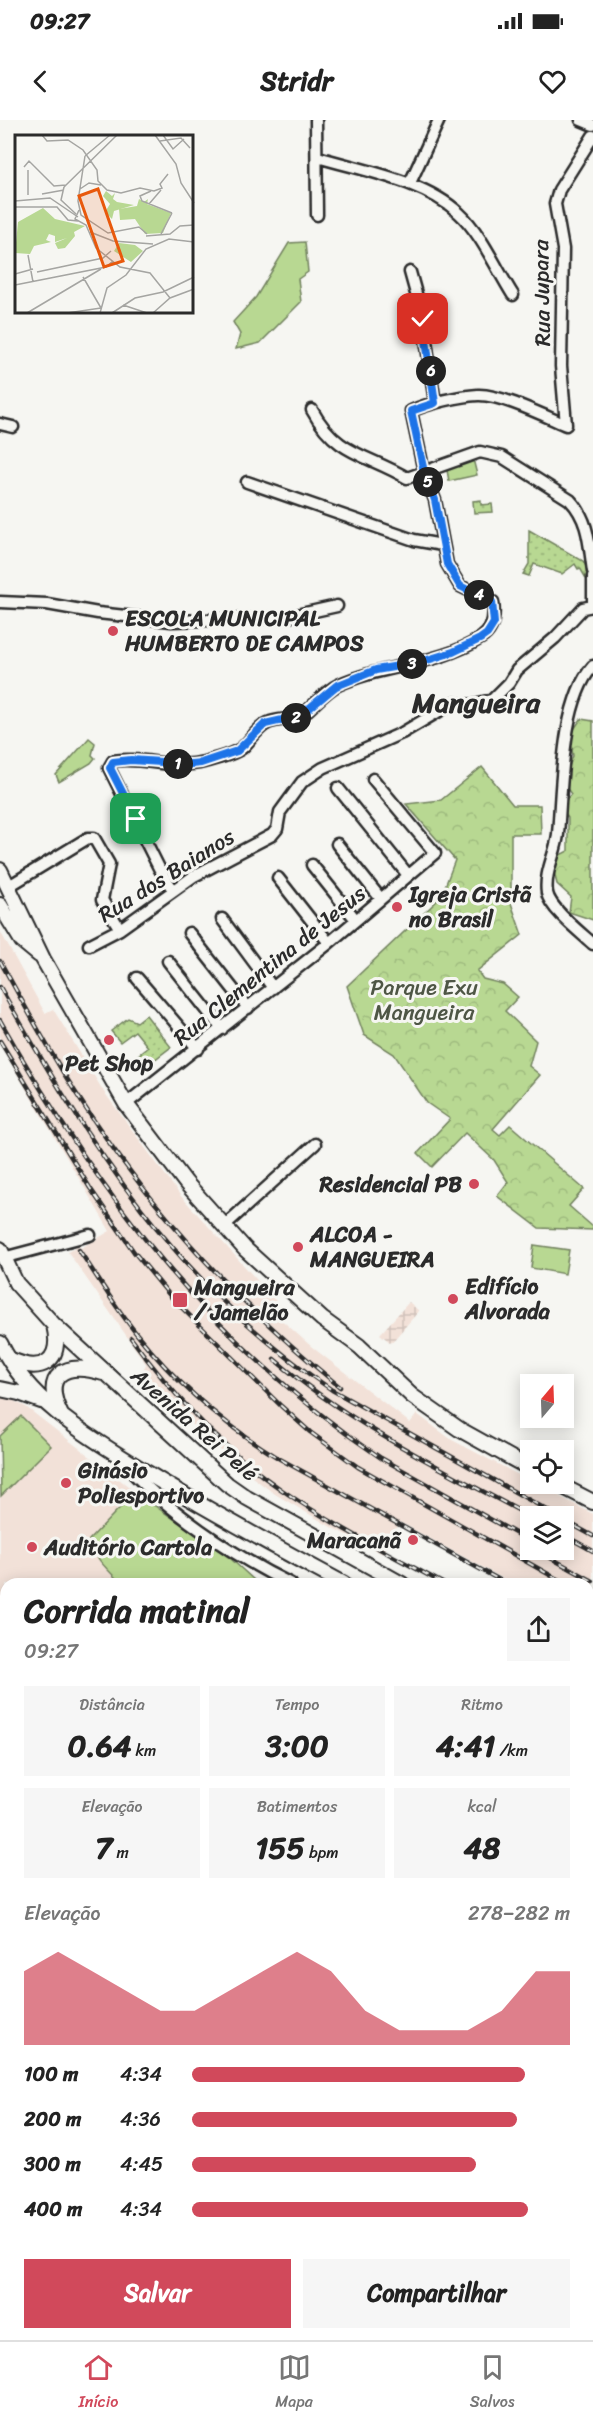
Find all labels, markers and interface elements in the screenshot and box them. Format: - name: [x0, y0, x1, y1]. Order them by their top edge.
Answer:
- text: 09:27: [30, 2, 89, 41]
- text: Stridr: [260, 57, 333, 105]
- icon: back: [24, 65, 57, 98]
- icon: heart: [536, 65, 569, 98]
- inset map: [15, 135, 194, 314]
- street label: Rua Jupara: [521, 238, 562, 347]
- pin: [397, 293, 448, 344]
- icon: check: [406, 302, 439, 335]
- pin: 6: [416, 356, 446, 386]
- text: 6: [426, 356, 436, 385]
- pin: 5: [413, 467, 443, 497]
- text: 5: [423, 467, 433, 496]
- pin: 4: [464, 580, 494, 610]
- text: 4: [474, 580, 484, 609]
- place label: ESCOLA MUNICIPAL HUMBERTO DE CAMPOS: [124, 599, 364, 663]
- marker: ESCOLA MUNICIPAL HUMBERTO DE CAMPOS: [106, 624, 120, 638]
- pin: 3: [397, 649, 427, 679]
- text: 3: [408, 649, 416, 678]
- district label: Mangueira: [411, 678, 541, 727]
- pin: 2: [281, 703, 311, 733]
- text: 2: [291, 703, 301, 732]
- pin: 1: [163, 749, 193, 779]
- text: 1: [175, 749, 181, 778]
- pin: [110, 793, 161, 844]
- icon: arrive: [119, 802, 152, 835]
- street label: Rua dos Baianos: [90, 817, 243, 933]
- street label: Rua Clementina de Jesus: [164, 874, 375, 1056]
- place label: Igreja Cristã no Brasil: [408, 875, 532, 939]
- marker: Igreja Cristã no Brasil: [390, 900, 404, 914]
- park label: Parque Exu Mangueira: [370, 968, 478, 1032]
- marker: Pet Shop: [102, 1033, 116, 1047]
- place label: Pet Shop: [65, 1044, 153, 1083]
- place label: Residencial PB: [318, 1165, 462, 1204]
- marker: Residencial PB: [467, 1177, 481, 1191]
- place label: ALCOA - MANGUEIRA: [309, 1215, 435, 1279]
- marker: ALCOA - MANGUEIRA: [291, 1240, 305, 1254]
- place label: Edifício Alvorada: [464, 1267, 551, 1331]
- place label: Mangueira / Jamelão: [193, 1268, 295, 1332]
- marker: Mangueira / Jamelão: [171, 1291, 189, 1309]
- marker: Edifício Alvorada: [446, 1292, 460, 1306]
- street label: Avenida Rei Pelé: [121, 1357, 268, 1492]
- north arrow: [520, 1374, 574, 1428]
- map controls: [520, 1374, 574, 1560]
- button: locate: [520, 1440, 574, 1494]
- place label: Ginásio Poliesportivo: [77, 1451, 204, 1515]
- marker: Ginásio Poliesportivo: [59, 1476, 73, 1490]
- button: layers: [520, 1506, 574, 1560]
- place label: Maracanã: [306, 1521, 402, 1560]
- place label: Auditório Cartola: [43, 1528, 212, 1567]
- marker: Maracanã: [406, 1533, 420, 1547]
- marker: Auditório Cartola: [25, 1540, 39, 1554]
- text: Corrida matinal: [24, 1582, 249, 1640]
- button: share: [507, 1598, 570, 1661]
- text: 09:27: [24, 1634, 78, 1669]
- text: Distância: [79, 1690, 145, 1719]
- text: Tempo: [275, 1690, 319, 1719]
- text: Ritmo: [461, 1690, 503, 1719]
- text: 0.64: [68, 1719, 131, 1773]
- text: 3:00: [265, 1719, 329, 1773]
- text: 4:41: [436, 1719, 495, 1773]
- text: km: [131, 1736, 156, 1765]
- text: /km: [495, 1736, 528, 1765]
- text: Elevação: [81, 1792, 143, 1821]
- text: Batimentos: [257, 1792, 337, 1821]
- text: kcal: [467, 1792, 497, 1821]
- text: 7: [95, 1821, 112, 1875]
- text: 155: [255, 1821, 305, 1875]
- text: 48: [464, 1821, 500, 1875]
- text: m: [112, 1838, 129, 1867]
- text: bpm: [305, 1838, 339, 1867]
- text: Elevação: [24, 1896, 100, 1931]
- text: 278–282 m: [468, 1896, 570, 1931]
- text: 100 m: [24, 2057, 78, 2092]
- text: 4:34: [120, 2057, 162, 2092]
- text: 200 m: [24, 2102, 81, 2137]
- text: 4:36: [120, 2102, 161, 2137]
- text: 300 m: [24, 2147, 81, 2182]
- text: 4:45: [120, 2147, 163, 2182]
- text: 400 m: [24, 2192, 82, 2227]
- text: 4:34: [120, 2192, 162, 2227]
- button: Salvar: [24, 2259, 291, 2328]
- button: Compartilhar: [303, 2259, 570, 2328]
- tab: Início: [78, 2351, 118, 2416]
- tab: Mapa: [275, 2351, 313, 2416]
- tab: Salvos: [470, 2351, 515, 2416]

